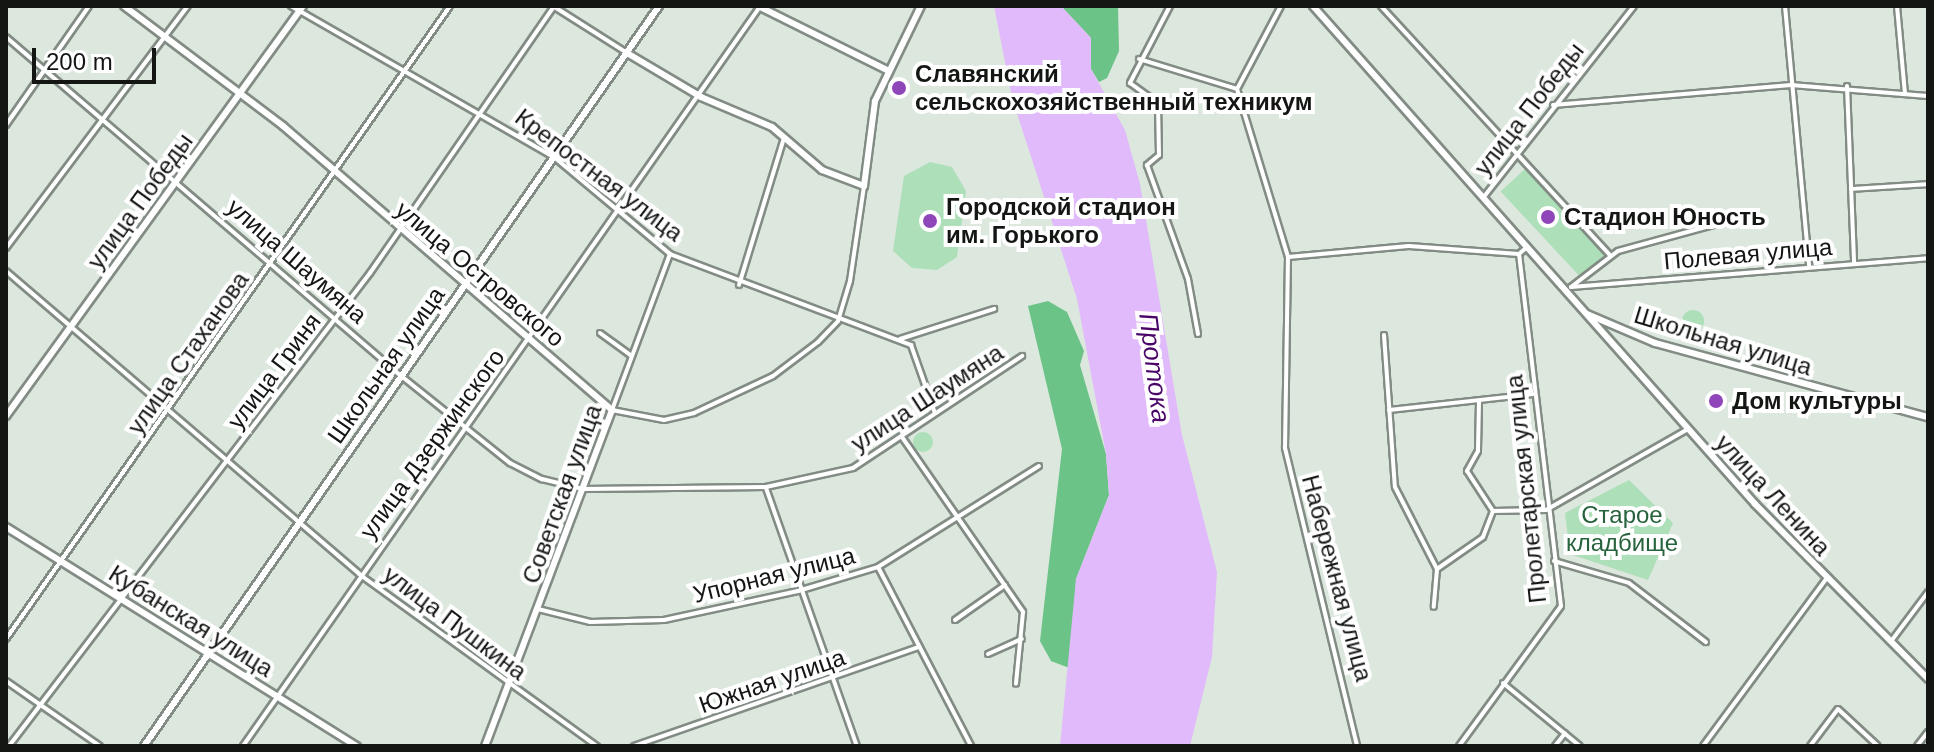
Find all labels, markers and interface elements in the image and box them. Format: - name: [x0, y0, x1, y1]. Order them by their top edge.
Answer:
- scale bar: [36, 32, 160, 82]
- street label: улица Победы: [1468, 37, 1590, 181]
- text: 200 m: [46, 48, 113, 75]
- place label: Славянский сельскохозяйственный техникум: [915, 60, 1313, 116]
- marker: Славянский сельскохозяйственный техникум: [890, 79, 908, 97]
- street label: Крепостная улица: [510, 103, 688, 247]
- street label: улица Победы: [81, 127, 199, 275]
- street label: улица Шаумяна: [221, 193, 373, 329]
- place label: Городской cтадион им. Горького: [946, 193, 1176, 249]
- street label: улица Островского: [390, 195, 570, 353]
- place label: Стадион Юность: [1564, 203, 1766, 231]
- marker: Стадион Юность: [1539, 208, 1557, 226]
- marker: Городской cтадион им. Горького: [921, 212, 939, 230]
- street label: Полевая улица: [1663, 232, 1833, 276]
- street label: улица Стаханова: [121, 266, 255, 440]
- street label: Школьная улица: [321, 281, 451, 449]
- street label: Школьная улица: [1631, 300, 1815, 382]
- street label: улица Гриня: [221, 308, 327, 434]
- water label: Протока: [1132, 311, 1176, 425]
- street label: улица Шаумяна: [846, 338, 1008, 458]
- street label: улица Дзержинского: [353, 343, 511, 545]
- street label: Пролетарская улица: [1500, 373, 1552, 605]
- place label: Дом культуры: [1732, 387, 1902, 415]
- marker: Дом культуры: [1707, 392, 1725, 410]
- street label: Советская улица: [516, 401, 608, 587]
- street label: улица Ленина: [1710, 428, 1836, 562]
- street label: Набережная улица: [1296, 472, 1378, 684]
- park label: Старое кладбище: [1566, 501, 1678, 557]
- street label: Упорная улица: [690, 541, 858, 609]
- street label: Кубанская улица: [104, 559, 278, 683]
- street label: улица Пушкина: [378, 560, 532, 686]
- street label: Южная улица: [695, 643, 849, 719]

